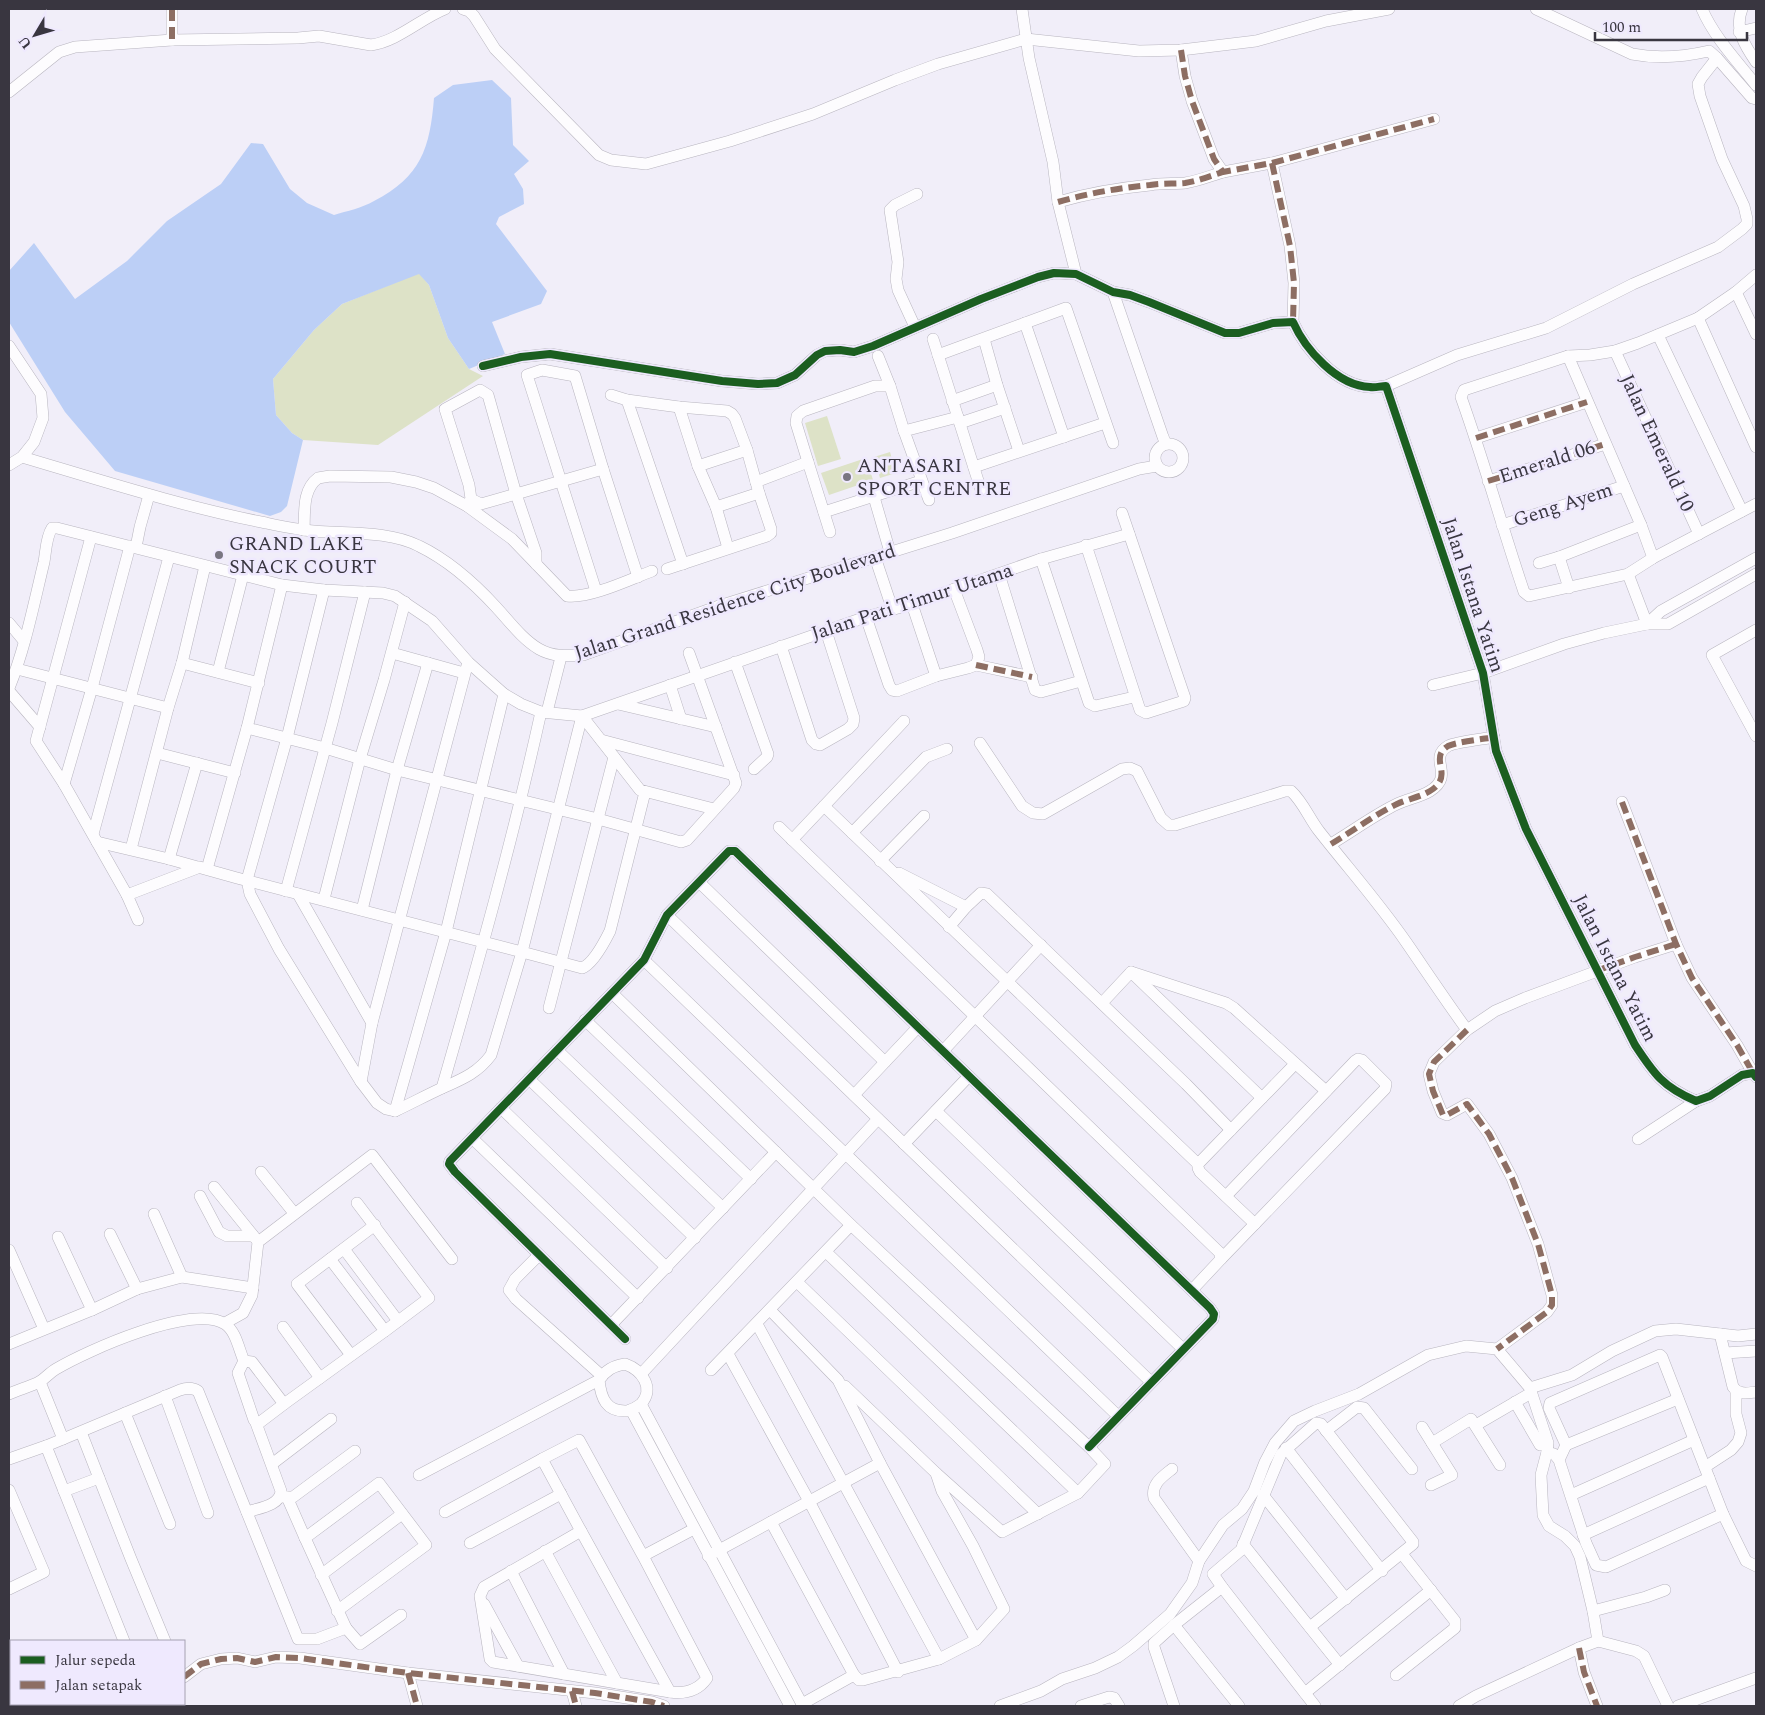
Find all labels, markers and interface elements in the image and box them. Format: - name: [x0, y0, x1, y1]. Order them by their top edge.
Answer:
- north arrow: [10, 10, 60, 60]
- scale bar: [1595, 10, 1748, 42]
- text: 100 m: [1602, 16, 1641, 39]
- text: U: [13, 31, 37, 54]
- street label: Jalan Emerald 10: [1612, 369, 1702, 517]
- street label: Emerald 06: [1495, 432, 1599, 492]
- place label: ANTASARI SPORT CENTRE: [857, 451, 1011, 504]
- marker: ANTASARI SPORT CENTRE: [841, 471, 853, 483]
- street label: Geng Ayem: [1509, 475, 1617, 535]
- street label: Jalan Istana Yatim: [1434, 513, 1512, 677]
- place label: GRAND LAKE SNACK COURT: [229, 529, 376, 582]
- street label: Jalan Grand Residence City Boulevard: [570, 536, 900, 668]
- marker: GRAND LAKE SNACK COURT: [213, 549, 225, 561]
- street label: Jalan Pati Timur Utama: [807, 555, 1017, 649]
- street label: Jalan Istana Yatim: [1565, 889, 1665, 1047]
- legend: [10, 1640, 185, 1705]
- text: Jalur sepeda: [55, 1649, 136, 1672]
- text: Jalan setapak: [55, 1674, 142, 1697]

